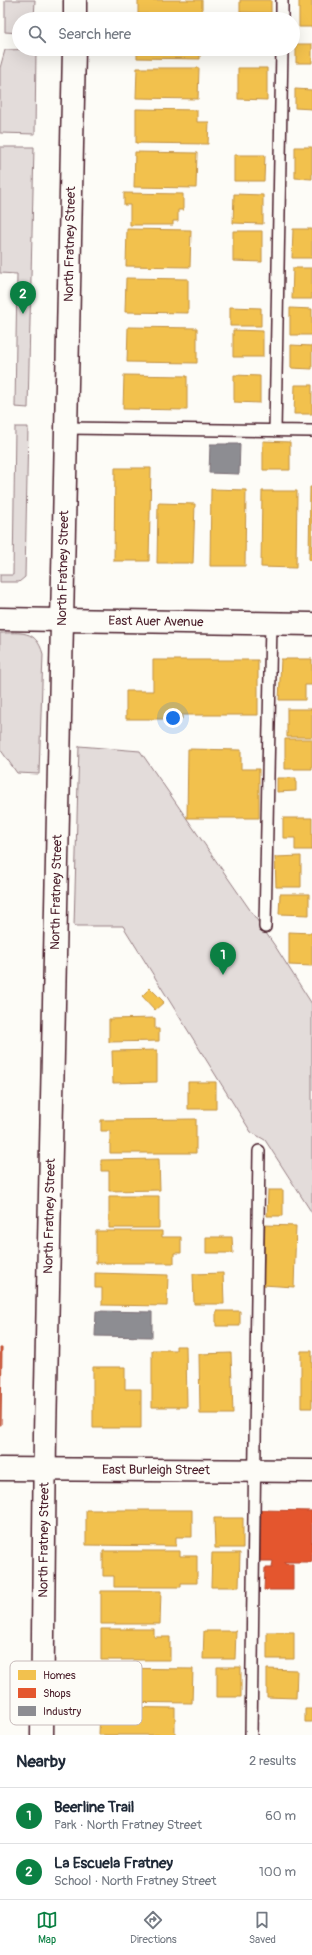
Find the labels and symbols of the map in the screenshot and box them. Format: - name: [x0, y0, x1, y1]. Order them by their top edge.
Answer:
- street label: North Fratney Street: [61, 186, 79, 302]
- pin: 2: [10, 281, 36, 314]
- street label: North Fratney Street: [54, 510, 72, 626]
- street label: East Auer Avenue: [108, 613, 204, 630]
- your location: [163, 708, 183, 728]
- street label: North Fratney Street: [47, 833, 66, 950]
- pin: 1: [210, 942, 236, 975]
- street label: North Fratney Street: [40, 1157, 59, 1274]
- street label: East Burleigh Street: [102, 1462, 211, 1478]
- street label: North Fratney Street: [35, 1481, 53, 1598]
- legend: [10, 1661, 142, 1725]
- text: Homes: [43, 1669, 76, 1682]
- text: Shops: [43, 1687, 71, 1700]
- text: Industry: [43, 1705, 82, 1718]

